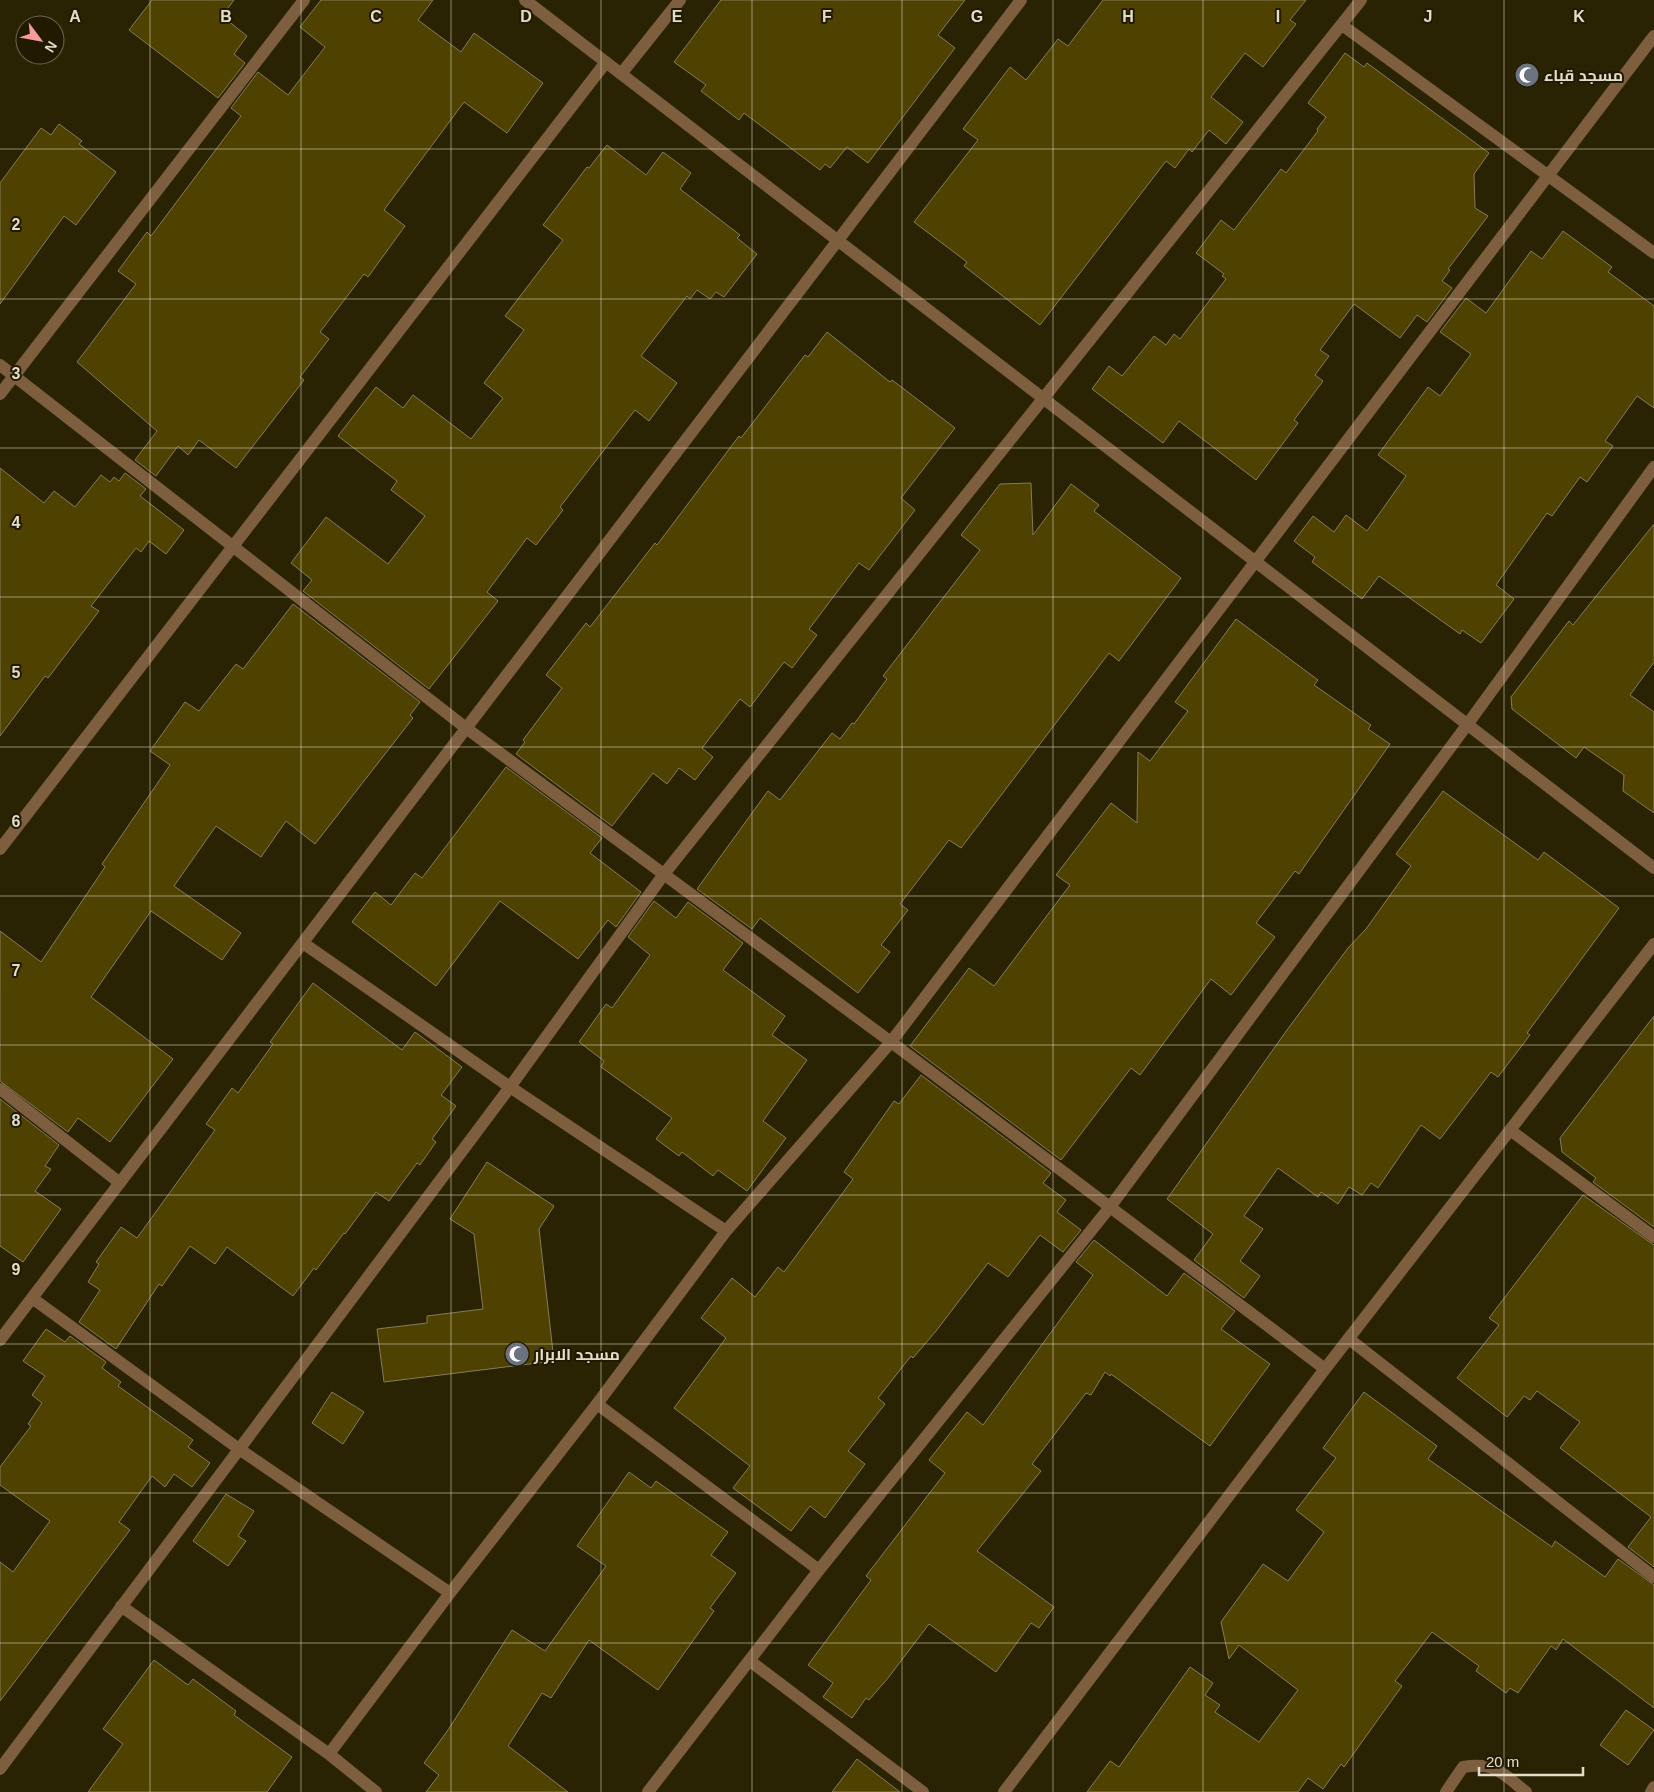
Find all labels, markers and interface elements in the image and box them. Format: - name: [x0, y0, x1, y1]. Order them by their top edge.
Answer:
- text: A: [69, 8, 81, 25]
- text: B: [220, 8, 232, 25]
- text: C: [370, 8, 382, 25]
- text: D: [520, 8, 532, 25]
- text: E: [672, 8, 683, 25]
- text: F: [822, 8, 832, 25]
- text: G: [971, 8, 983, 25]
- text: H: [1122, 8, 1134, 25]
- text: I: [1276, 8, 1280, 25]
- text: J: [1424, 8, 1432, 25]
- text: K: [1573, 8, 1585, 25]
- north arrow: [15, 15, 65, 65]
- text: N: [42, 38, 60, 55]
- mosque icon: مسجد قباء: [1514, 62, 1540, 88]
- place label: مسجد قباء: [1544, 67, 1623, 84]
- text: 2: [12, 216, 21, 233]
- text: 3: [12, 365, 21, 382]
- text: 4: [12, 514, 21, 531]
- text: 5: [12, 664, 21, 681]
- text: 6: [12, 813, 21, 830]
- text: 7: [12, 962, 21, 979]
- text: 8: [12, 1112, 21, 1129]
- text: 9: [12, 1261, 21, 1278]
- mosque icon: مسجد الابرار: [504, 1341, 530, 1367]
- place label: مسجد الابرار: [533, 1346, 620, 1364]
- scale bar: [1479, 1744, 1583, 1776]
- text: 20 m: [1486, 1753, 1519, 1770]

